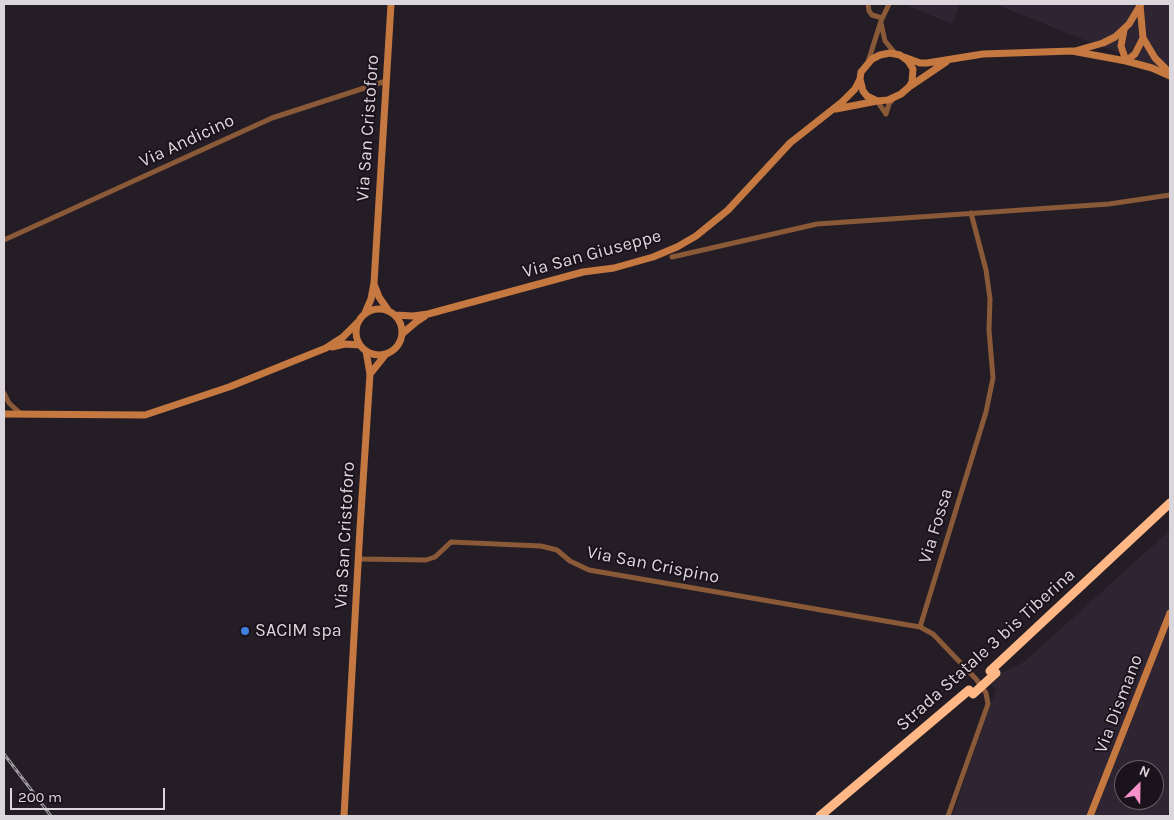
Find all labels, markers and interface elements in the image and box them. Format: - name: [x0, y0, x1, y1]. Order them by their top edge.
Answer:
- street label: Via San Cristoforo: [352, 54, 384, 202]
- street label: Via Andicino: [136, 110, 238, 172]
- street label: Via San Giuseppe: [520, 225, 664, 283]
- street label: Via San Cristoforo: [330, 461, 360, 609]
- street label: Via Fossa: [914, 486, 958, 566]
- street label: Via San Crispino: [585, 542, 721, 588]
- street label: Strada Statale 3 bis Tiberina: [892, 564, 1080, 736]
- place label: SACIM spa: [255, 620, 342, 642]
- marker: SACIM spa: [239, 625, 251, 637]
- street label: Via Dismano: [1090, 652, 1148, 756]
- north arrow: [1114, 760, 1164, 810]
- text: N: [1137, 762, 1153, 781]
- scale bar: [12, 778, 168, 810]
- text: 200 m: [18, 788, 62, 806]

